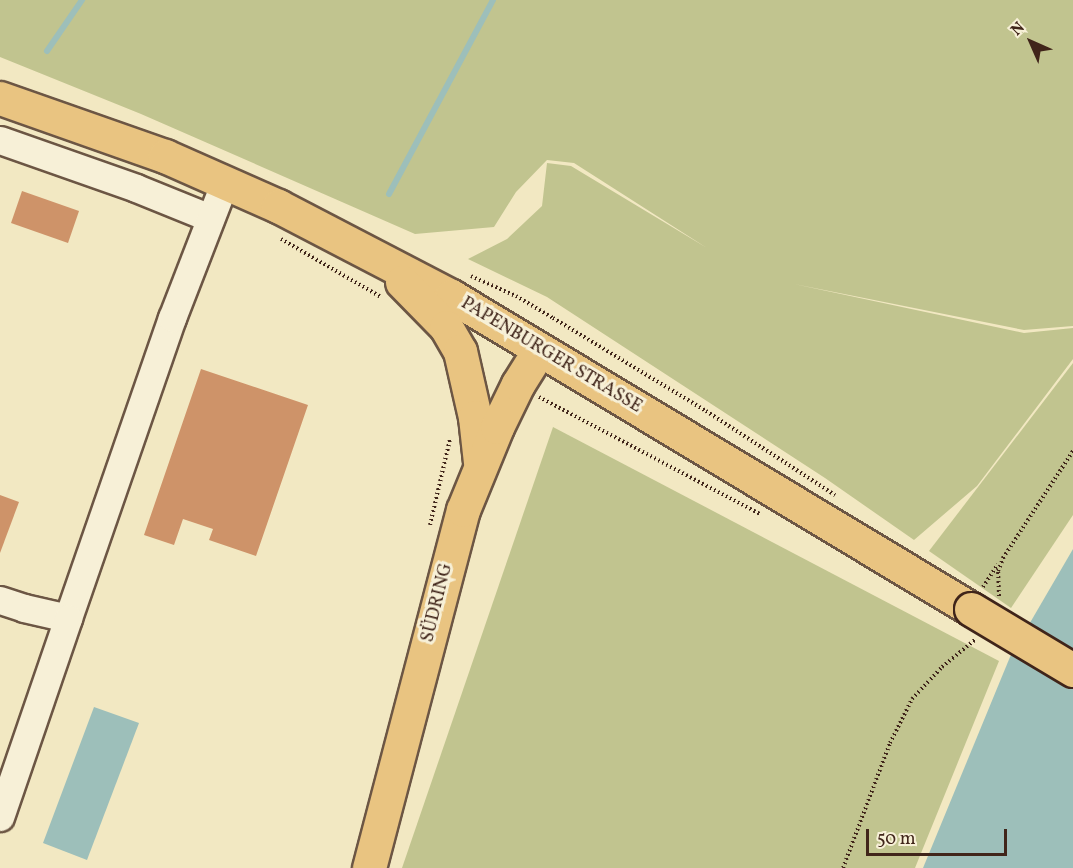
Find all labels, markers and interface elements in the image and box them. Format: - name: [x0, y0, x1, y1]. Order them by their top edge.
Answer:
- north arrow: [1001, 12, 1061, 72]
- text: N: [1006, 17, 1030, 41]
- street label: PAPENBURGER STRASSE: [457, 293, 645, 419]
- street label: SÜDRING: [418, 561, 458, 645]
- scale bar: [869, 817, 1010, 855]
- text: 50 m: [877, 827, 916, 852]

